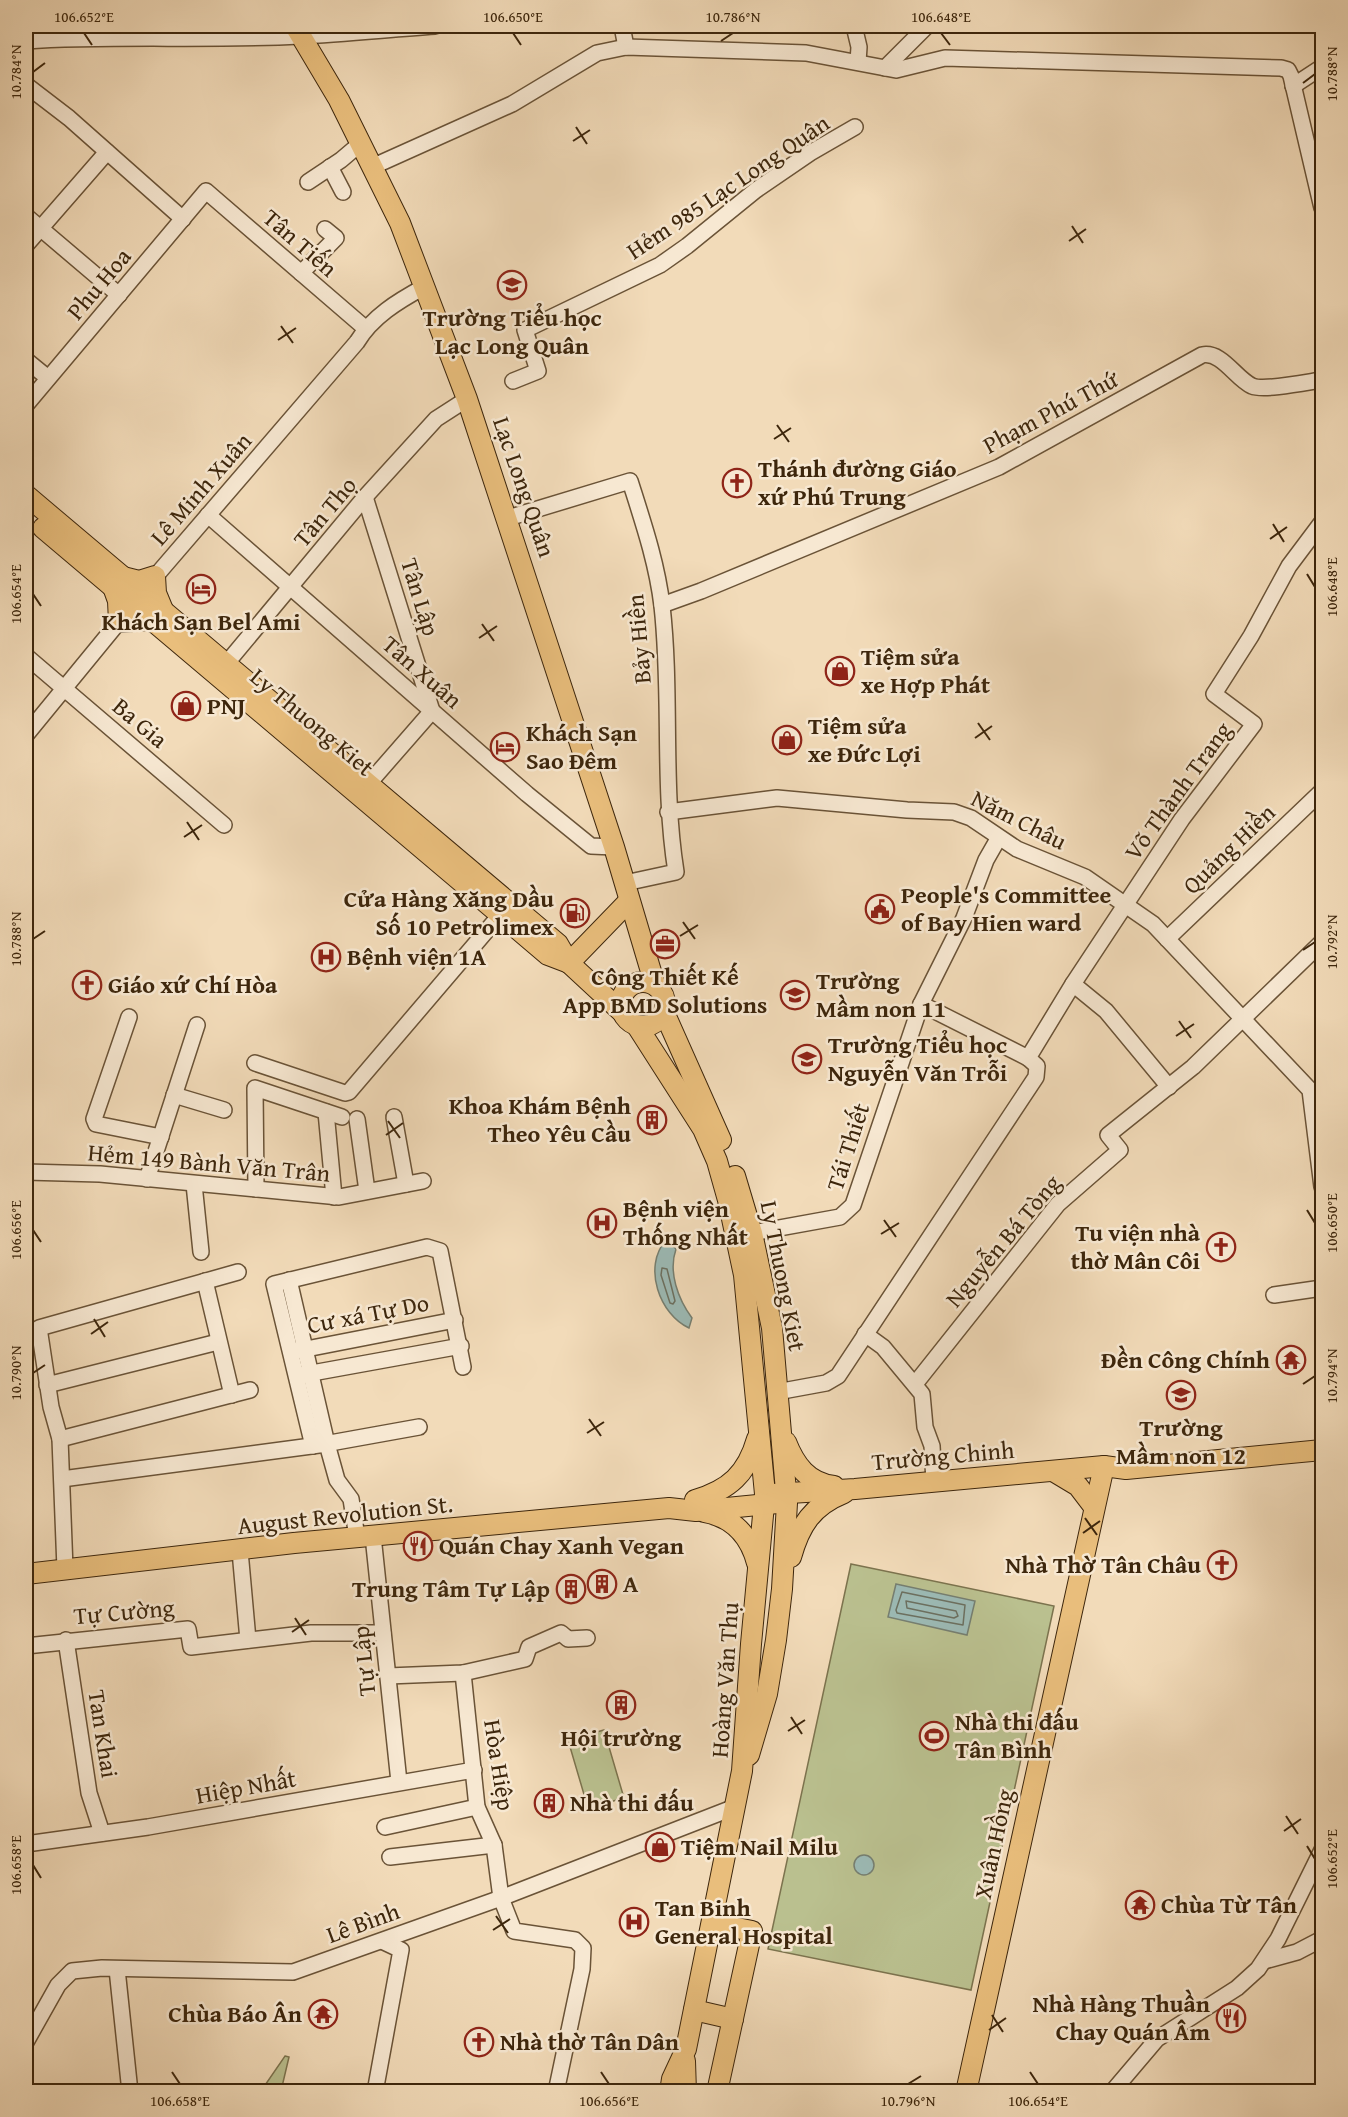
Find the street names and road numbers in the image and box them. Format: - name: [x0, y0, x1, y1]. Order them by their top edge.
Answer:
- street label: Hẻm 985 Lạc Long Quân: [619, 105, 837, 268]
- street label: Tân Tiến: [255, 200, 346, 285]
- street label: Phu Hoa: [58, 240, 139, 327]
- street label: Phạm Phú Thứ: [977, 361, 1126, 462]
- street label: Lạc Long Quân: [484, 412, 565, 562]
- street label: Lê Minh Xuân: [142, 424, 260, 553]
- street label: Tân Thọ: [285, 469, 365, 555]
- street label: Tân Lập: [392, 554, 449, 640]
- street label: Bảy Hiền: [617, 592, 660, 685]
- street label: Tân Xuân: [375, 627, 471, 717]
- street label: Ly Thuong Kiet: [243, 659, 382, 784]
- street label: Ba Gia: [105, 689, 176, 757]
- street label: Võ Thành Trang: [1115, 714, 1240, 867]
- street label: Năm Châu: [965, 781, 1073, 858]
- street label: Quảng Hiền: [1174, 795, 1283, 902]
- street label: Tái Thiết: [817, 1098, 878, 1195]
- street label: Hẻm 149 Bành Văn Trân: [86, 1134, 332, 1191]
- street label: Nguyễn Bá Tòng: [937, 1167, 1069, 1315]
- street label: Ly Thuong Kiet: [752, 1198, 815, 1355]
- street label: Cư xá Tự Do: [304, 1285, 432, 1342]
- street label: Trường Chinh: [870, 1432, 1016, 1479]
- street label: August Revolution St.: [235, 1486, 454, 1543]
- street label: Tự Cường: [72, 1590, 176, 1633]
- street label: Hoàng Văn Thụ: [702, 1601, 747, 1759]
- street label: Tự Lập: [342, 1624, 385, 1698]
- street label: Tan Khai: [79, 1688, 128, 1781]
- street label: Hòa Hiệp: [475, 1717, 524, 1813]
- street label: Hiệp Nhất: [193, 1760, 299, 1813]
- street label: Xuân Hồng: [965, 1786, 1022, 1902]
- street label: Lê Bình: [321, 1893, 405, 1952]

